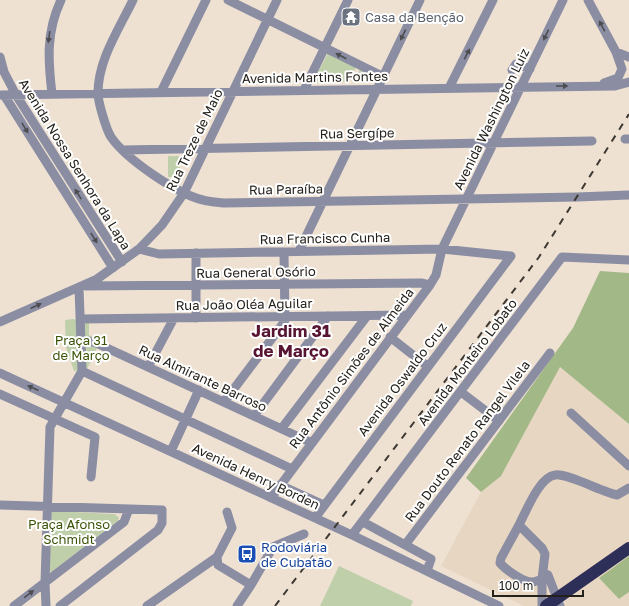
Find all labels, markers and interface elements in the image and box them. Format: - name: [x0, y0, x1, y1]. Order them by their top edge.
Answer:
- temple icon: Casa da Benção: [340, 6, 362, 28]
- place label: Casa da Benção: [365, 9, 464, 25]
- one-way arrow: [598, 20, 605, 32]
- one-way arrow: [400, 29, 406, 41]
- one-way arrow: [543, 29, 549, 41]
- one-way arrow: [46, 31, 52, 43]
- street label: Avenida Washington Luiz: [450, 45, 532, 192]
- one-way arrow: [464, 48, 471, 59]
- one-way arrow: [335, 53, 347, 59]
- street label: Avenida Martins Fontes: [242, 68, 388, 86]
- street label: Avenida Nossa Senhora da Lapa: [16, 76, 134, 252]
- one-way arrow: [556, 83, 569, 89]
- street label: Rua Treze de Maio: [162, 86, 226, 194]
- one-way arrow: [21, 123, 29, 133]
- street label: Rua Sergípe: [319, 124, 395, 142]
- street label: Rua Paraíba: [249, 180, 323, 198]
- one-way arrow: [74, 189, 82, 199]
- street label: Rua Francisco Cunha: [260, 229, 390, 247]
- one-way arrow: [90, 233, 98, 244]
- street label: Rua General Osório: [196, 263, 316, 281]
- street label: Rua Antônio Simões de Almeida: [285, 284, 417, 452]
- street label: Rua João Oléa Aguilar: [176, 295, 312, 313]
- street label: Avenida Monteiro Lobato: [414, 295, 520, 429]
- one-way arrow: [30, 303, 42, 309]
- street label: Avenida Oswaldo Cruz: [354, 319, 450, 439]
- district label: Jardim 31 de Março: [251, 320, 331, 361]
- park label: Praça 31 de Março: [52, 332, 110, 363]
- street label: Rua Almirante Barroso: [136, 341, 270, 415]
- street label: Rua Douto Renato Rangel Vilela: [401, 357, 533, 525]
- one-way arrow: [26, 384, 38, 390]
- street label: Avenida Henry Borden: [190, 439, 322, 513]
- park label: Praça Afonso Schmidt: [28, 516, 110, 547]
- place label: Rodoviária de Cubatão: [261, 539, 332, 570]
- bus stop icon: Rodoviária de Cubatão: [236, 543, 258, 565]
- scale bar: [493, 572, 583, 598]
- text: 100 m: [499, 578, 533, 593]
- one-way arrow: [24, 590, 35, 599]

